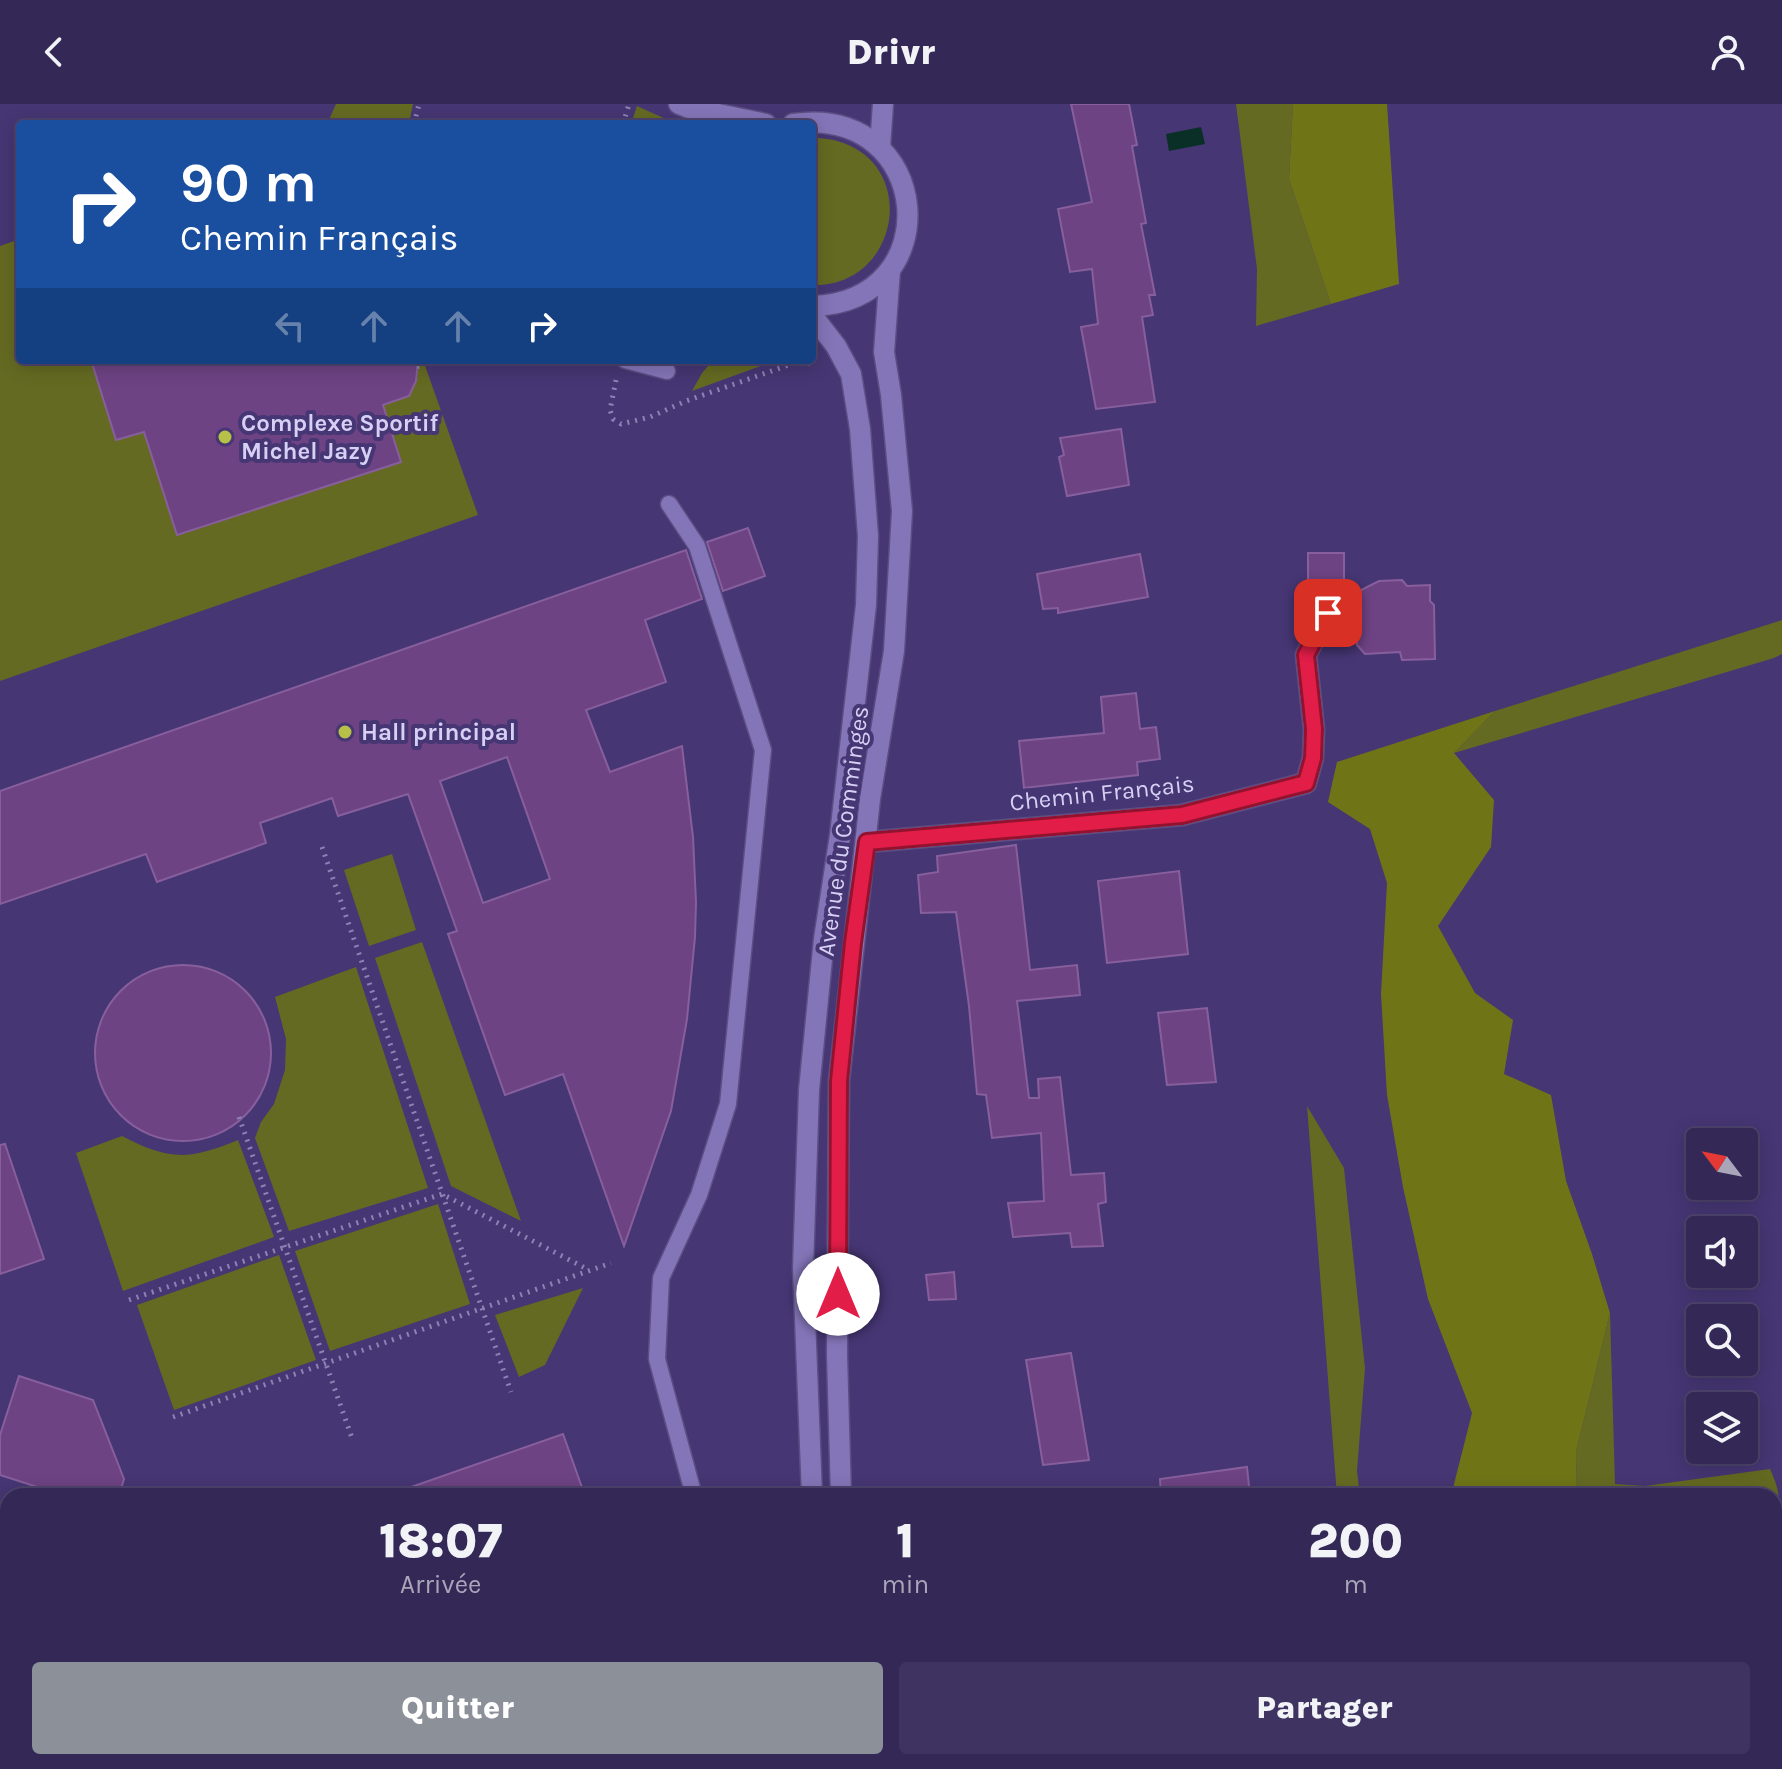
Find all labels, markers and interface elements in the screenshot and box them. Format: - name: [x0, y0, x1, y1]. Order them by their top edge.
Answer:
- icon: back: [32, 30, 76, 74]
- icon: person: [1706, 30, 1750, 74]
- text: Drivr: [847, 31, 935, 73]
- text: 90 m: [180, 150, 317, 215]
- icon: right: [48, 152, 152, 256]
- text: Chemin Français: [180, 217, 458, 259]
- icon: left: [268, 304, 312, 348]
- icon: ahead: [352, 304, 396, 348]
- icon: ahead: [436, 304, 480, 348]
- icon: right: [520, 304, 564, 348]
- place label: Complexe Sportif Michel Jazy: [241, 409, 439, 465]
- marker: Complexe Sportif Michel Jazy: [216, 428, 234, 446]
- pin: [1294, 579, 1362, 647]
- icon: arrive: [1306, 591, 1350, 635]
- street label: Avenue du Comminges: [812, 704, 874, 958]
- place label: Hall principal: [361, 718, 516, 746]
- marker: Hall principal: [336, 723, 354, 741]
- street label: Chemin Français: [1008, 769, 1196, 817]
- north arrow: [1686, 1128, 1758, 1200]
- map controls: [1686, 1128, 1758, 1464]
- button: sound: [1686, 1216, 1758, 1288]
- position arrow: [796, 1252, 880, 1336]
- button: search: [1686, 1304, 1758, 1376]
- button: layers: [1686, 1392, 1758, 1464]
- text: 18:07: [379, 1513, 503, 1569]
- text: 1: [896, 1513, 915, 1569]
- text: 200: [1308, 1513, 1403, 1569]
- text: Arrivée: [400, 1569, 481, 1600]
- text: min: [881, 1569, 929, 1600]
- text: m: [1343, 1569, 1368, 1600]
- button: Quitter: [32, 1662, 883, 1754]
- button: Partager: [899, 1662, 1750, 1754]

